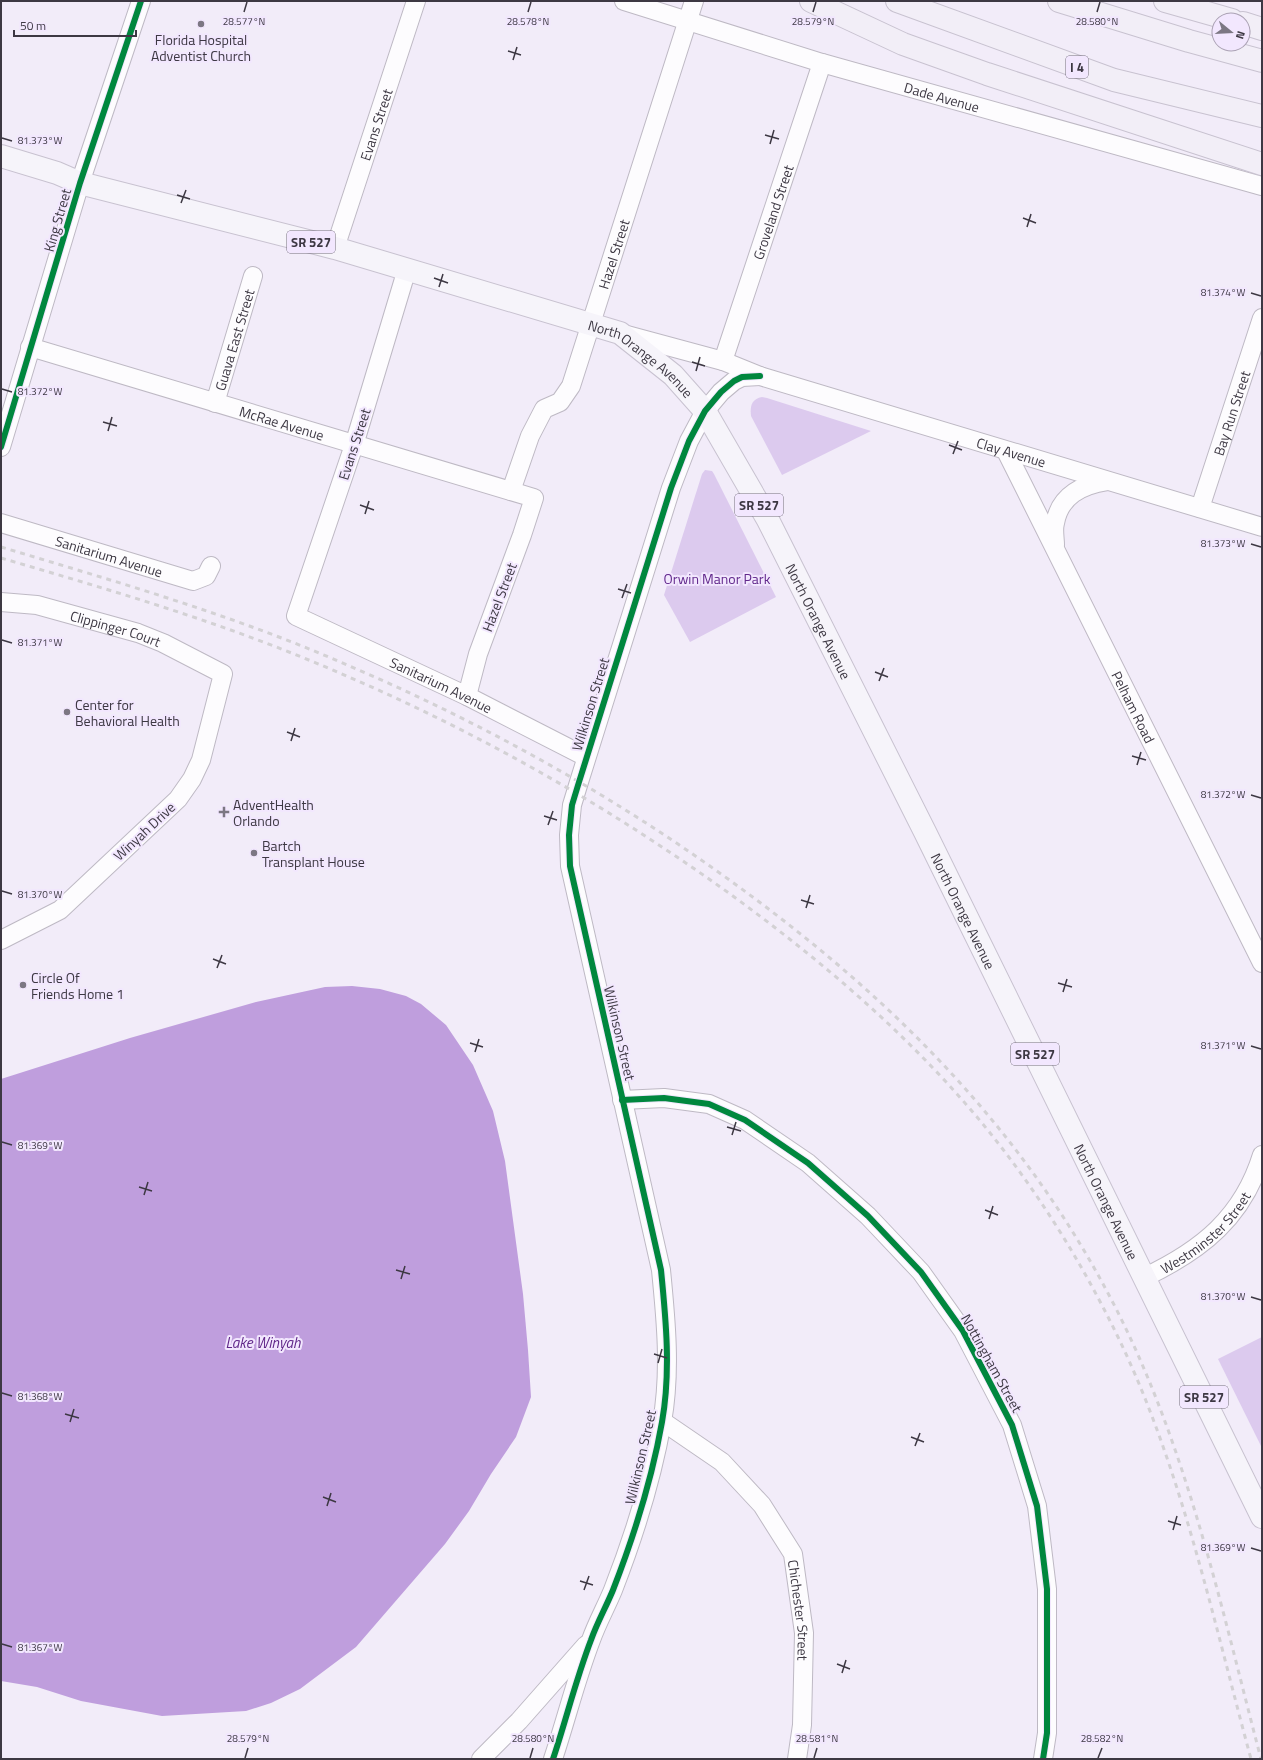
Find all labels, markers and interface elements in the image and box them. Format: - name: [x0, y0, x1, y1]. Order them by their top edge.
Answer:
- scale bar: [14, 12, 136, 38]
- north arrow: [1211, 12, 1251, 52]
- text: 28.577°N: [223, 14, 265, 29]
- text: 28.578°N: [507, 14, 549, 29]
- text: 28.579°N: [792, 14, 834, 29]
- text: 28.580°N: [1076, 14, 1118, 29]
- text: 50 m: [20, 16, 46, 35]
- marker: Florida Hospital Adventist Church: [196, 19, 206, 29]
- place label: Florida Hospital Adventist Church: [151, 29, 251, 66]
- text: N: [1232, 29, 1249, 41]
- road number: I 4: [1066, 56, 1088, 78]
- street label: Dade Avenue: [902, 76, 982, 117]
- street label: Evans Street: [354, 86, 397, 163]
- text: 81.373°W: [18, 133, 62, 148]
- street label: Groveland Street: [747, 162, 798, 262]
- street label: King Street: [38, 186, 76, 254]
- street label: Hazel Street: [592, 216, 634, 292]
- road number: SR 527: [287, 231, 335, 253]
- text: 81.374°W: [1201, 285, 1245, 300]
- street label: Guava East Street: [209, 286, 259, 393]
- street label: North Orange Avenue: [586, 314, 699, 402]
- street label: Bay Run Street: [1207, 368, 1255, 458]
- text: 81.372°W: [18, 384, 62, 399]
- street label: McRae Avenue: [237, 400, 327, 445]
- street label: Evans Street: [333, 405, 376, 483]
- street label: Clay Avenue: [974, 431, 1049, 472]
- road number: SR 527: [735, 494, 783, 516]
- street label: Sanitarium Avenue: [53, 530, 165, 582]
- text: 81.373°W: [1201, 536, 1245, 551]
- street label: Hazel Street: [476, 559, 522, 635]
- street label: North Orange Avenue: [781, 560, 857, 683]
- park label: Orwin Manor Park: [664, 568, 771, 589]
- street label: Clippinger Court: [68, 604, 164, 652]
- text: 81.371°W: [18, 635, 62, 650]
- street label: Sanitarium Avenue: [387, 651, 496, 718]
- street label: Wilkinson Street: [566, 655, 614, 753]
- street label: Pelham Road: [1107, 667, 1161, 746]
- place label: Center for Behavioral Health: [75, 694, 180, 731]
- marker: Center for Behavioral Health: [62, 707, 72, 717]
- text: 81.372°W: [1201, 787, 1245, 802]
- place label: AdventHealth Orlando: [233, 794, 314, 831]
- street label: Winyah Drive: [108, 797, 180, 865]
- marker: AdventHealth Orlando: [218, 806, 230, 818]
- place label: Bartch Transplant House: [262, 835, 365, 872]
- marker: Bartch Transplant House: [249, 848, 259, 858]
- street label: North Orange Avenue: [926, 849, 1001, 972]
- text: 81.370°W: [18, 887, 62, 902]
- place label: Circle Of Friends Home 1: [31, 967, 124, 1004]
- marker: Circle Of Friends Home 1: [18, 980, 28, 990]
- street label: Wilkinson Street: [599, 984, 641, 1082]
- text: 81.371°W: [1201, 1038, 1245, 1053]
- road number: SR 527: [1011, 1043, 1059, 1065]
- text: 81.369°W: [18, 1138, 62, 1153]
- street label: North Orange Avenue: [1069, 1140, 1144, 1263]
- street label: Westminster Street: [1156, 1187, 1255, 1278]
- text: 81.370°W: [1201, 1289, 1245, 1304]
- street label: Nottingham Street: [956, 1310, 1028, 1416]
- water label: Lake Winyah: [225, 1331, 301, 1354]
- road number: SR 527: [1180, 1386, 1228, 1408]
- text: 81.368°W: [18, 1389, 62, 1404]
- street label: Wilkinson Street: [619, 1408, 661, 1506]
- text: 81.369°W: [1201, 1540, 1245, 1555]
- street label: Chichester Street: [783, 1558, 815, 1661]
- text: 81.367°W: [18, 1640, 62, 1655]
- text: 28.579°N: [227, 1731, 269, 1746]
- text: 28.580°N: [512, 1731, 554, 1746]
- text: 28.581°N: [796, 1731, 838, 1746]
- text: 28.582°N: [1081, 1731, 1123, 1746]

